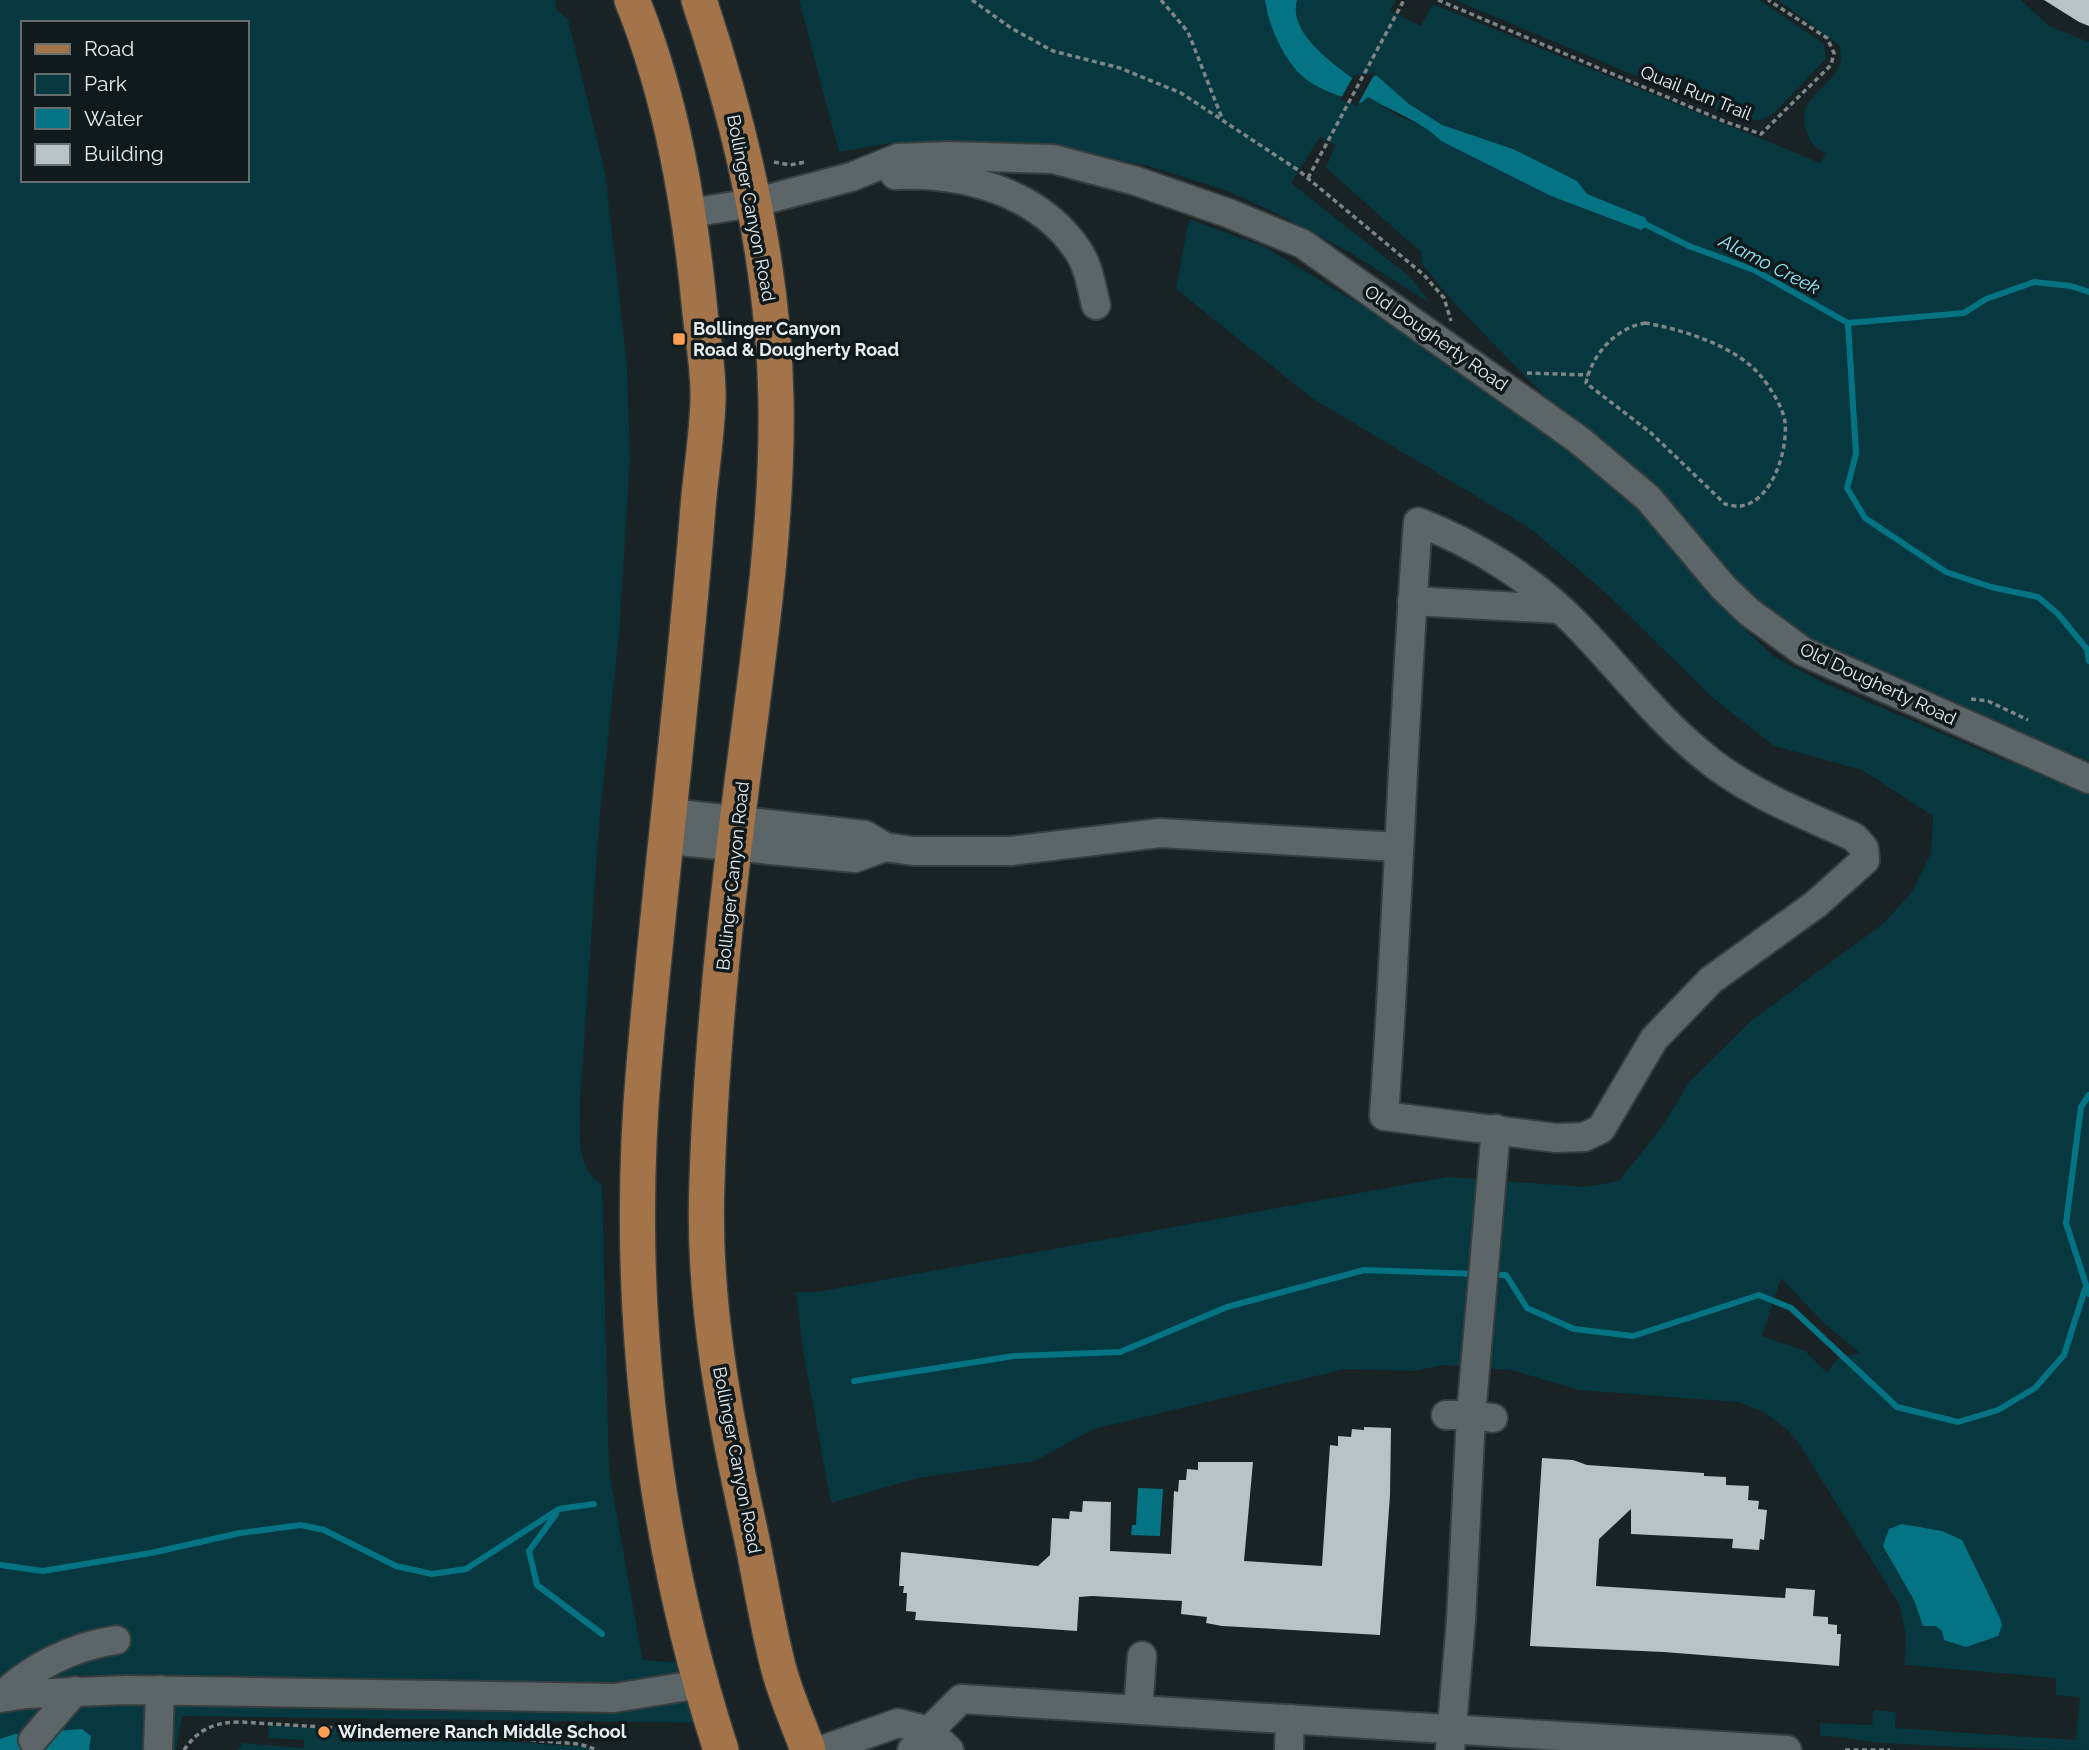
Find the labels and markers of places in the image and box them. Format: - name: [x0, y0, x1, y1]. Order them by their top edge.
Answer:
- place label: Bollinger Canyon Road & Dougherty Road: [693, 318, 899, 360]
- marker: Bollinger Canyon Road & Dougherty Road: [671, 331, 687, 347]
- place label: Windemere Ranch Middle School: [338, 1721, 627, 1742]
- marker: Windemere Ranch Middle School: [316, 1724, 332, 1740]

